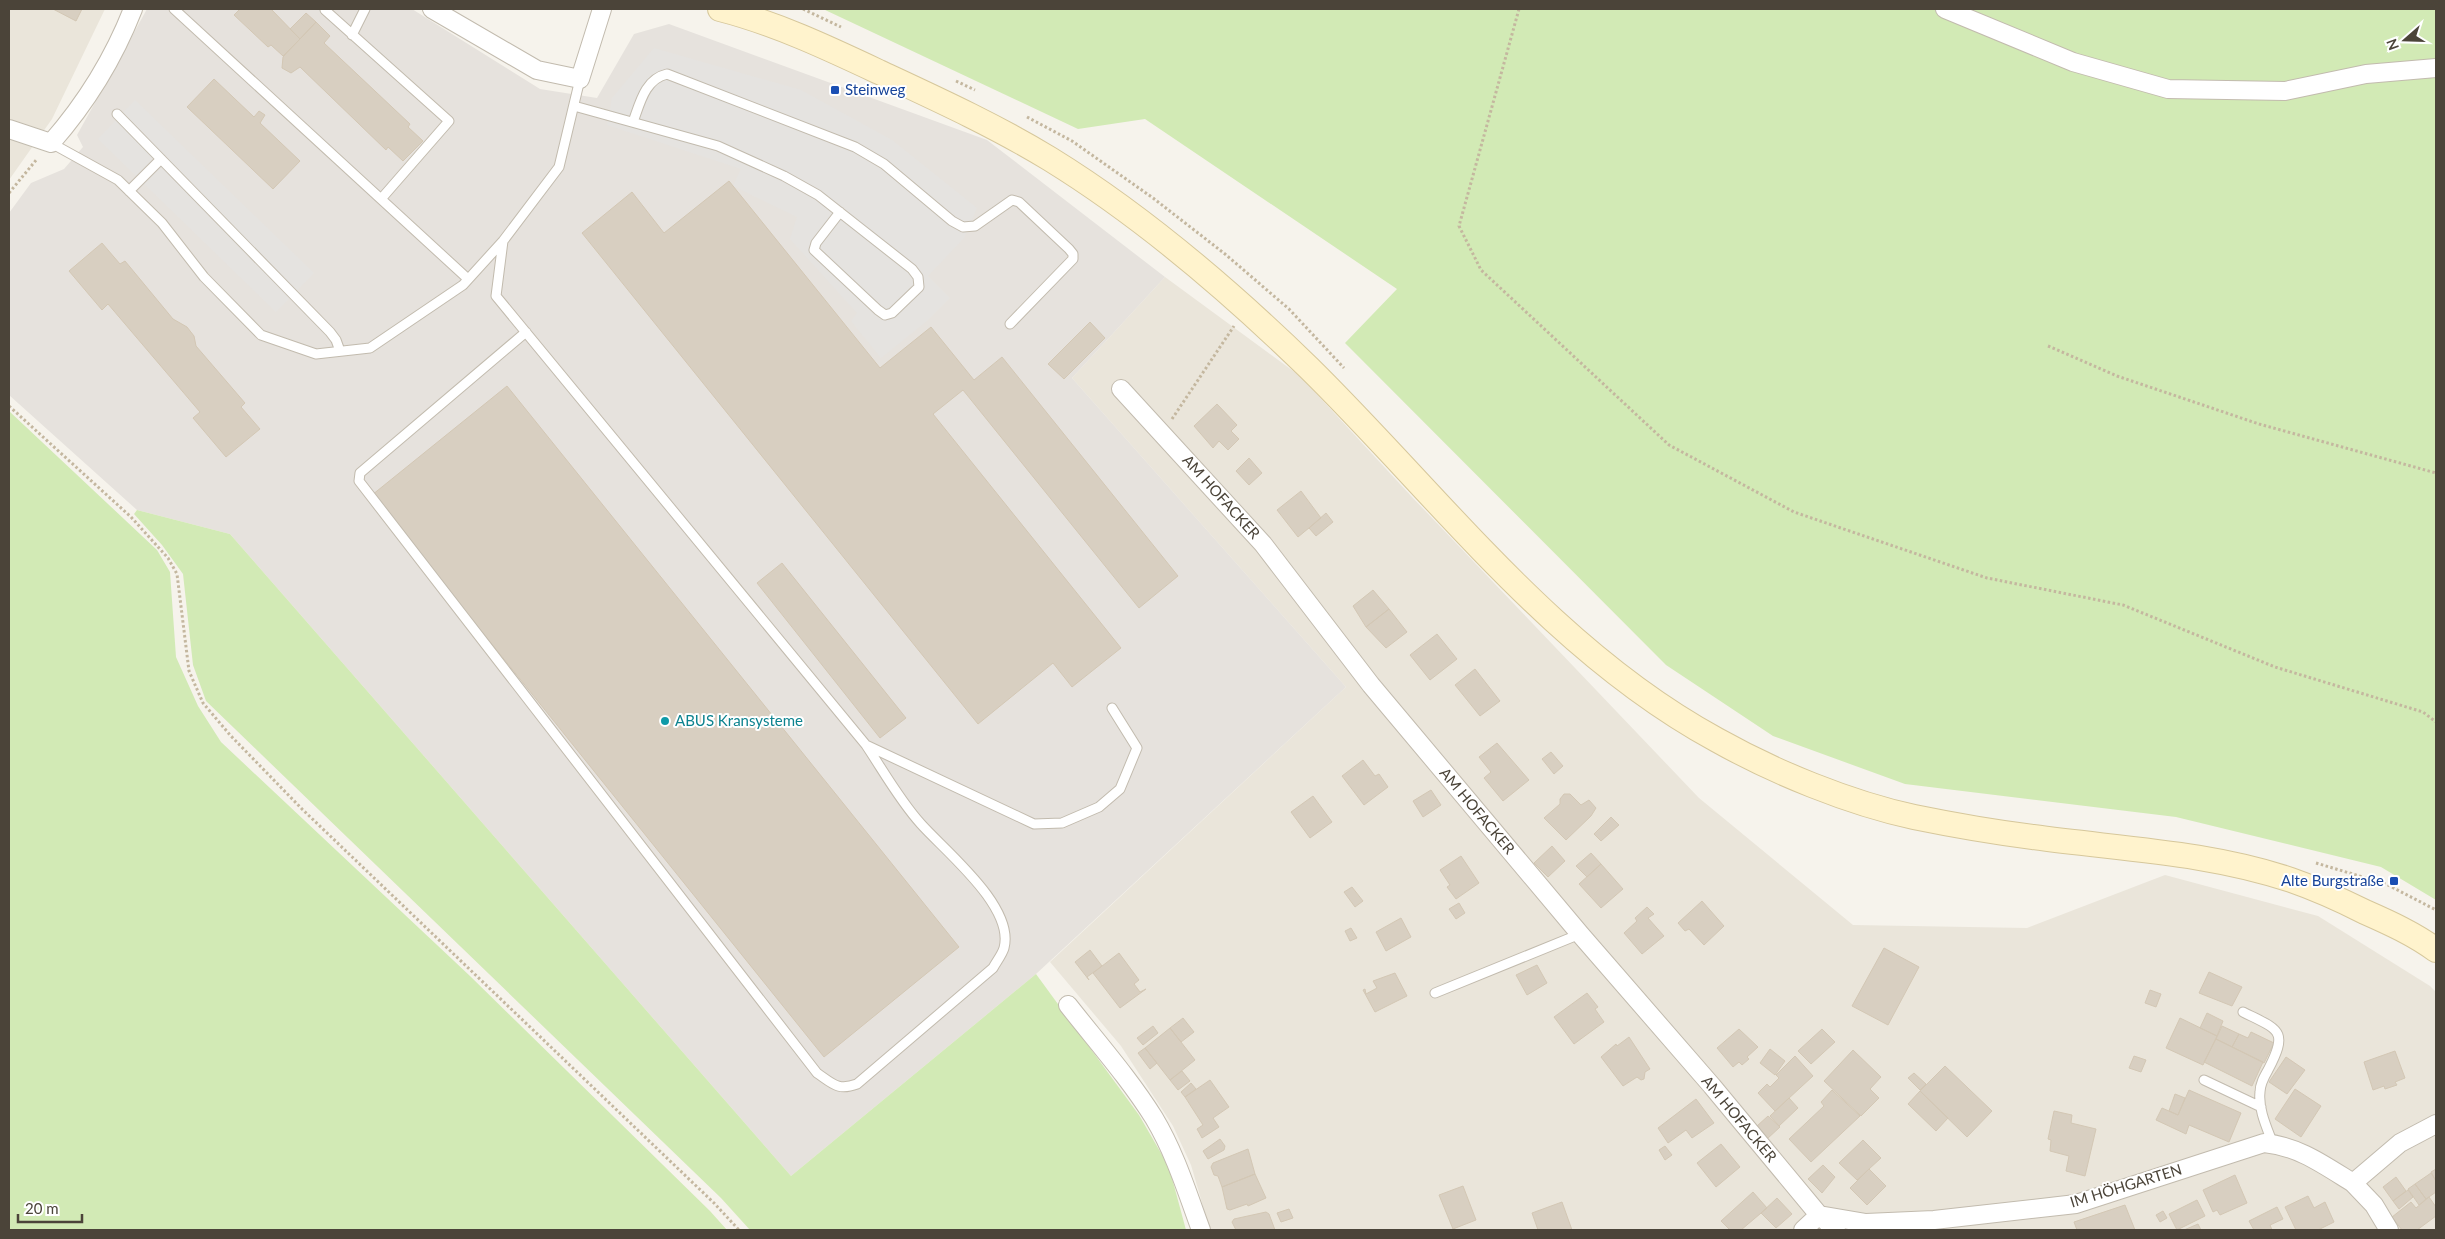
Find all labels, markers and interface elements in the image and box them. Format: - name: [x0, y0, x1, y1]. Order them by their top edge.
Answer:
- north arrow: [2380, 15, 2430, 65]
- text: N: [2382, 37, 2402, 53]
- place label: Steinweg: [845, 80, 906, 98]
- marker: Steinweg: [829, 84, 841, 96]
- street label: AM HOFACKER: [1179, 451, 1265, 543]
- place label: ABUS Kransysteme: [675, 711, 803, 729]
- marker: ABUS Kransysteme: [659, 715, 671, 727]
- street label: AM HOFACKER: [1437, 764, 1519, 858]
- place label: Alte Burgstraße: [2281, 871, 2384, 889]
- marker: Alte Burgstraße: [2388, 875, 2400, 887]
- street label: AM HOFACKER: [1699, 1072, 1781, 1166]
- street label: IM HÖHGARTEN: [2068, 1159, 2184, 1211]
- scale bar: [18, 1192, 81, 1224]
- text: 20 m: [25, 1199, 59, 1217]

